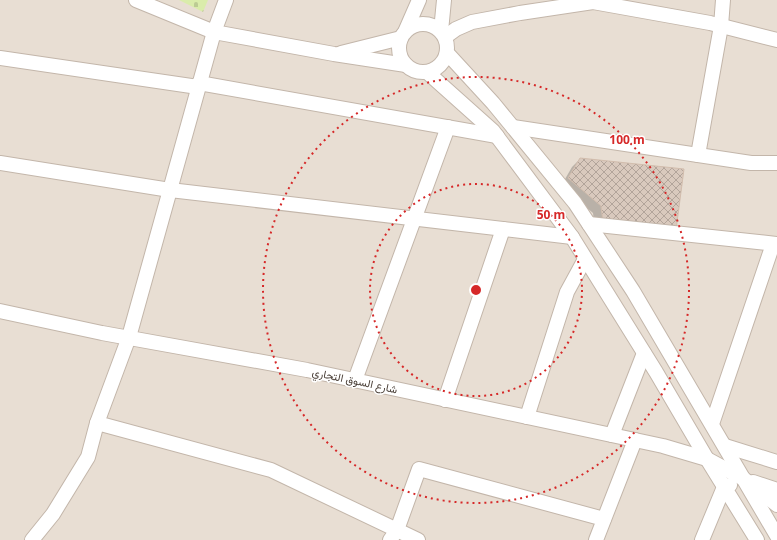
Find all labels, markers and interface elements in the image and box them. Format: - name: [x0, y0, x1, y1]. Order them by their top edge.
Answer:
- text: 100 m: [609, 131, 645, 148]
- text: 50 m: [537, 206, 565, 223]
- centre of rings: [469, 283, 483, 297]
- street label: شارع السوق التجاري: [310, 364, 399, 399]

